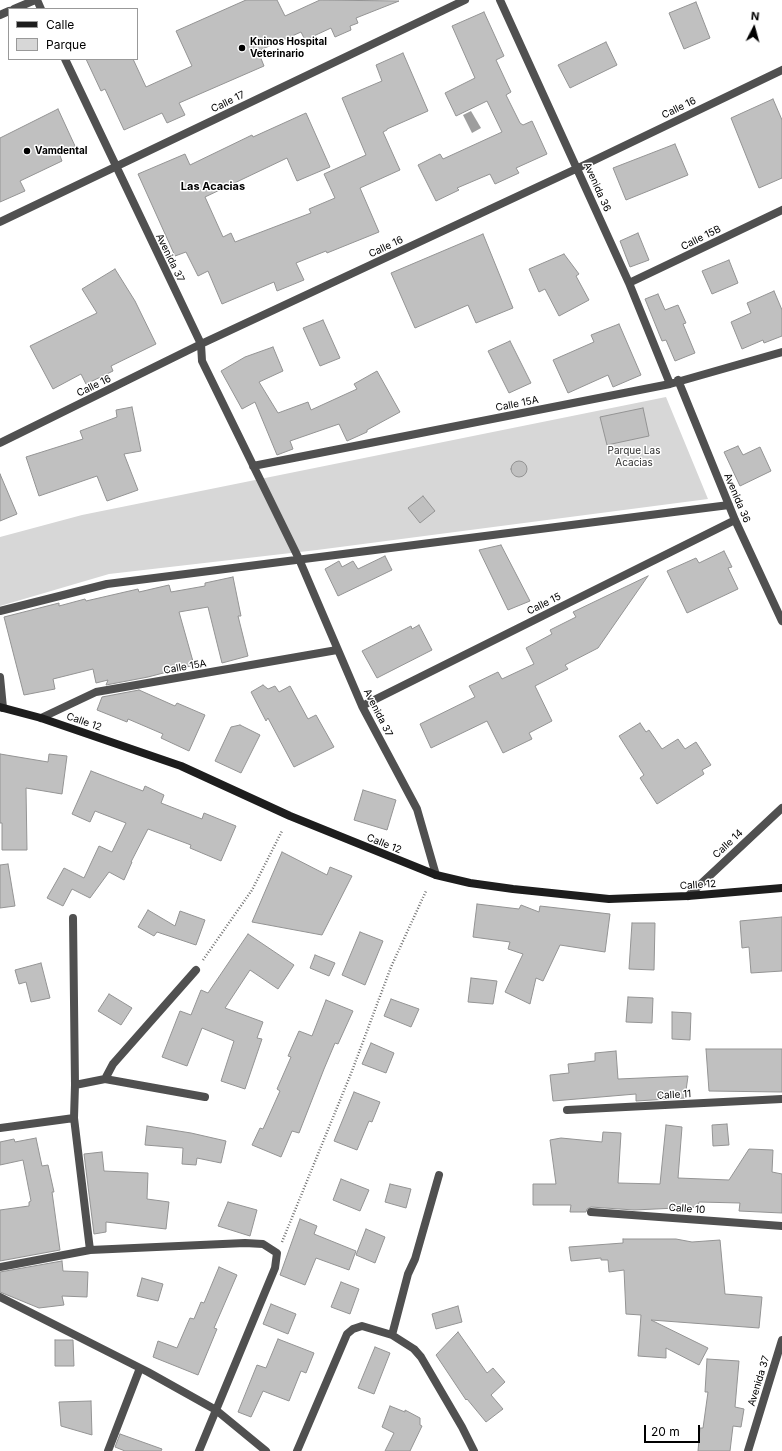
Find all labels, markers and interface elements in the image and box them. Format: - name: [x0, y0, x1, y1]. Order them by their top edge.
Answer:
- legend: [8, 8, 138, 60]
- north arrow: [734, 8, 774, 48]
- text: N: [750, 9, 760, 23]
- text: Calle: [46, 17, 74, 32]
- place label: Kninos Hospital Veterinario: [250, 36, 327, 60]
- text: Parque: [46, 37, 86, 52]
- marker: Kninos Hospital Veterinario: [237, 43, 247, 53]
- street label: Calle 17: [209, 89, 247, 115]
- street label: Calle 16: [660, 95, 698, 121]
- place label: Vamdental: [35, 145, 88, 157]
- marker: Vamdental: [22, 146, 32, 156]
- street label: Avenida 36: [581, 160, 613, 214]
- district label: Las Acacias: [181, 180, 245, 194]
- street label: Calle 15B: [679, 223, 723, 253]
- street label: Avenida 37: [153, 232, 187, 284]
- street label: Calle 16: [367, 234, 405, 260]
- street label: Calle 16: [75, 373, 113, 399]
- street label: Calle 15A: [495, 394, 539, 414]
- park label: Parque Las Acacias: [608, 445, 660, 468]
- street label: Avenida 36: [721, 471, 753, 525]
- street label: Calle 15: [525, 591, 563, 617]
- street label: Calle 15A: [163, 657, 207, 677]
- street label: Avenida 37: [361, 687, 395, 739]
- street label: Calle 12: [65, 710, 103, 734]
- street label: Calle 14: [710, 827, 746, 861]
- street label: Calle 12: [365, 832, 403, 856]
- street label: Calle 12: [679, 878, 717, 892]
- street label: Calle 11: [656, 1088, 692, 1102]
- street label: Calle 10: [668, 1202, 706, 1216]
- street label: Avenida 37: [746, 1354, 772, 1408]
- scale bar: [646, 1417, 702, 1443]
- text: 20 m: [651, 1424, 680, 1439]

